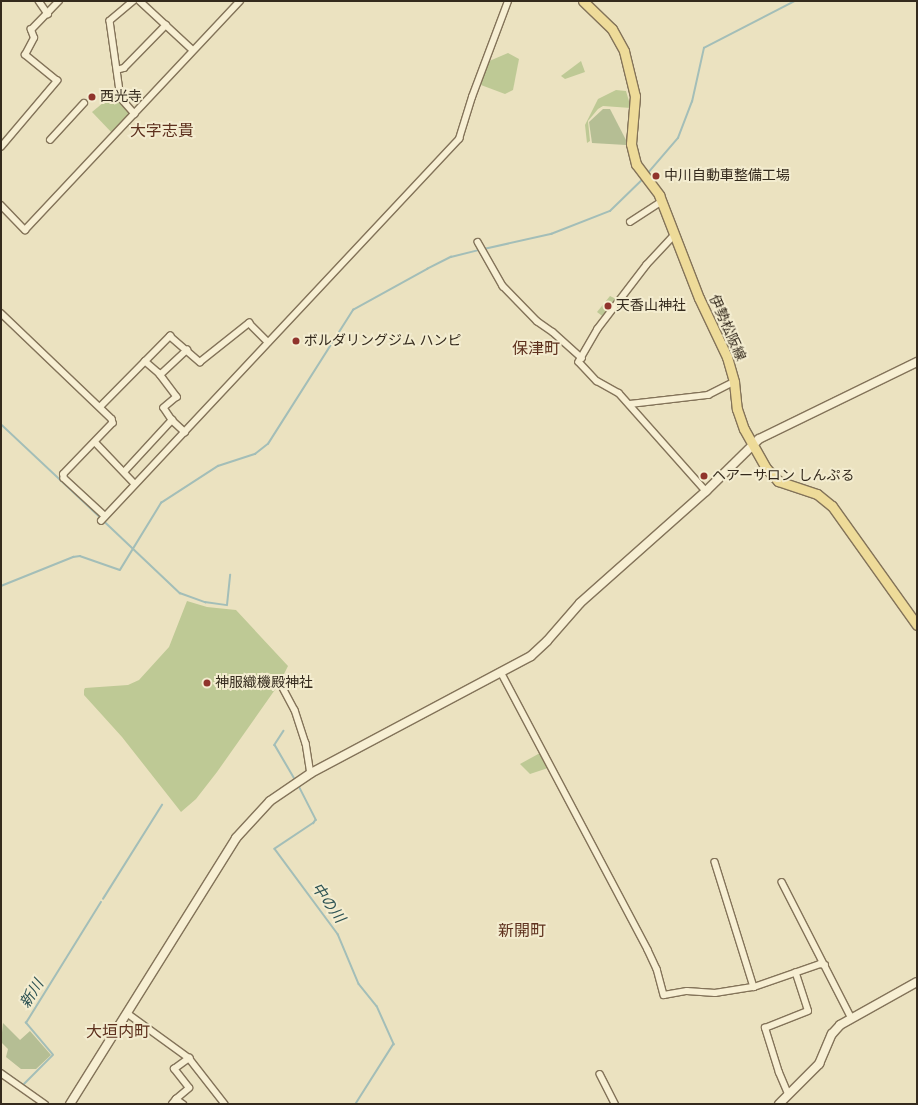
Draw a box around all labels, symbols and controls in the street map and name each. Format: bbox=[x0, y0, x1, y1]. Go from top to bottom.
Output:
place label: 西光寺 bbox=[100, 89, 142, 105]
marker: 西光寺 bbox=[87, 92, 97, 102]
district label: 大字志貴 bbox=[130, 121, 194, 141]
place label: 中川自動車整備工場 bbox=[664, 168, 790, 184]
marker: 中川自動車整備工場 bbox=[651, 171, 661, 181]
street label: 伊勢松阪線 bbox=[705, 293, 749, 363]
place label: 天香山神社 bbox=[616, 298, 686, 314]
marker: 天香山神社 bbox=[603, 301, 613, 311]
place label: ボルダリングジム ハンピ bbox=[304, 333, 461, 349]
marker: ボルダリングジム ハンピ bbox=[291, 336, 301, 346]
district label: 保津町 bbox=[512, 339, 560, 359]
place label: ヘアーサロン しんぷる bbox=[712, 468, 855, 484]
marker: ヘアーサロン しんぷる bbox=[699, 471, 709, 481]
place label: 神服織機殿神社 bbox=[215, 675, 313, 691]
marker: 神服織機殿神社 bbox=[202, 678, 212, 688]
water label: 中の川 bbox=[307, 880, 349, 926]
district label: 新開町 bbox=[498, 921, 546, 941]
water label: 新川 bbox=[16, 977, 48, 1011]
district label: 大垣内町 bbox=[86, 1022, 150, 1042]

